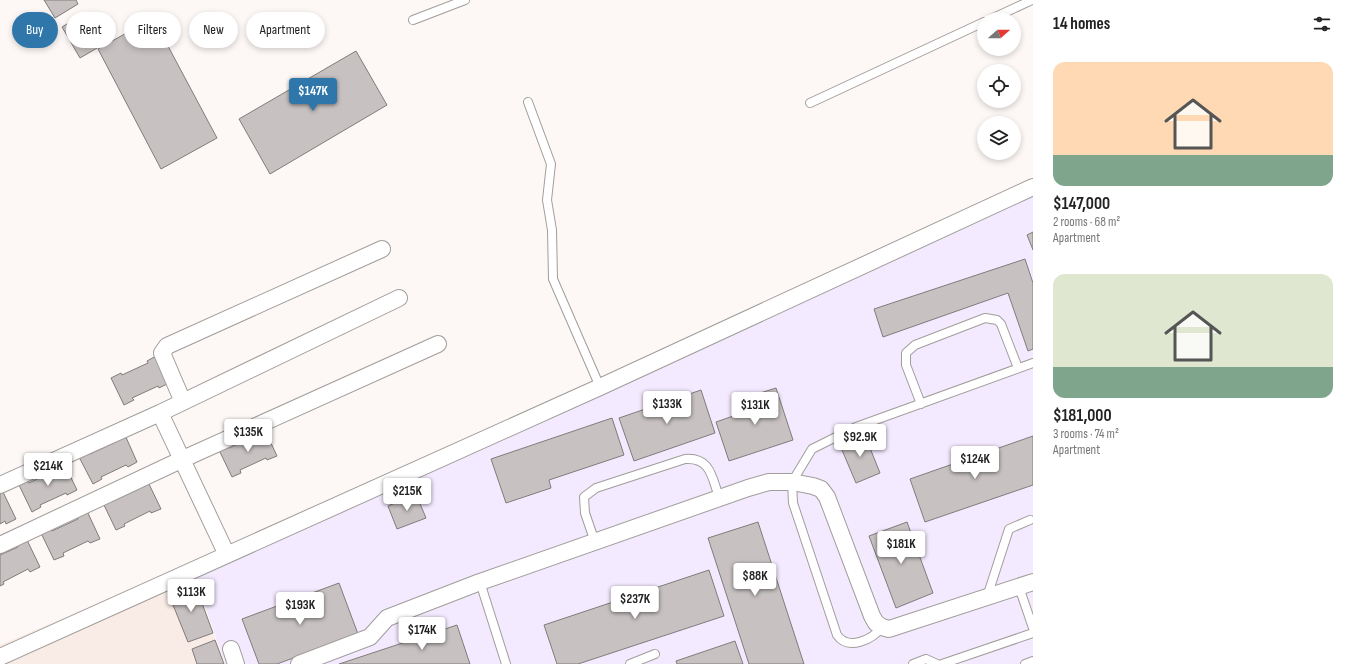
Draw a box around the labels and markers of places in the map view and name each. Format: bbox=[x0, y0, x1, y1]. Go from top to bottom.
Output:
pin: $147K bbox=[285, 78, 341, 112]
pin: $133K bbox=[639, 391, 695, 425]
pin: $131K bbox=[727, 392, 783, 426]
pin: $135K bbox=[220, 419, 276, 453]
pin: $92.9K bbox=[827, 424, 893, 458]
pin: $124K bbox=[947, 446, 1003, 480]
pin: $214K bbox=[20, 453, 76, 487]
pin: $215K bbox=[379, 478, 435, 512]
pin: $181K bbox=[873, 531, 929, 565]
pin: $88K bbox=[731, 563, 779, 597]
pin: $113K bbox=[163, 579, 219, 613]
pin: $237K bbox=[607, 586, 663, 620]
pin: $193K bbox=[272, 592, 328, 626]
pin: $174K bbox=[394, 617, 450, 651]

